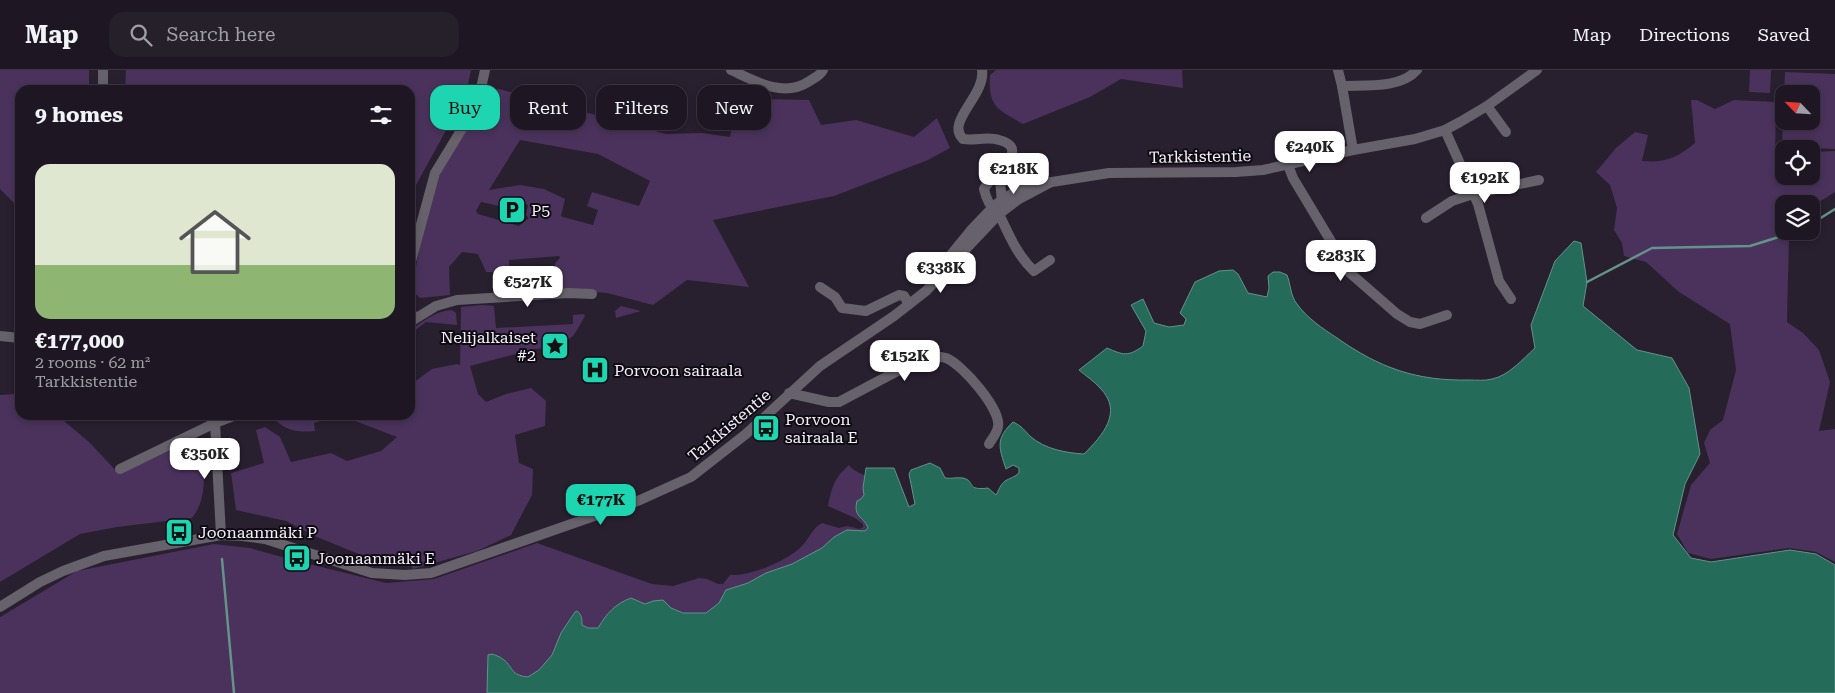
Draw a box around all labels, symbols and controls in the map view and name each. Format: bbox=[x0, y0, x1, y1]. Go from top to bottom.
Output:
search box bbox=[109, 12, 459, 57]
text: Map bbox=[25, 21, 79, 49]
icon: search bbox=[127, 21, 155, 49]
text: Search here bbox=[167, 23, 275, 46]
text: Map bbox=[1573, 24, 1611, 45]
text: Directions bbox=[1639, 24, 1730, 45]
text: Saved bbox=[1758, 24, 1810, 45]
chip: Buy bbox=[430, 85, 500, 130]
chip: Rent bbox=[510, 85, 586, 130]
chip: Filters bbox=[596, 85, 687, 130]
chip: New bbox=[697, 85, 771, 130]
north arrow bbox=[1775, 85, 1820, 130]
map controls bbox=[1775, 85, 1820, 240]
icon: filters bbox=[367, 101, 395, 129]
text: 9 homes bbox=[35, 103, 123, 127]
pin: €240K bbox=[1275, 131, 1345, 173]
text: €240K bbox=[1286, 137, 1334, 156]
button: locate bbox=[1775, 140, 1820, 185]
street label: Tarkkistentie bbox=[1149, 146, 1252, 167]
pin: €218K bbox=[979, 152, 1049, 195]
text: €218K bbox=[990, 159, 1038, 178]
pin: €192K bbox=[1450, 162, 1520, 204]
text: €192K bbox=[1461, 168, 1509, 187]
parking icon: P5 bbox=[497, 195, 527, 225]
button: layers bbox=[1775, 195, 1820, 240]
icon: home bbox=[170, 197, 260, 287]
place label: P5 bbox=[531, 201, 550, 220]
pin: €283K bbox=[1306, 240, 1376, 282]
text: €283K bbox=[1317, 246, 1365, 265]
pin: €338K bbox=[906, 252, 976, 294]
text: €338K bbox=[917, 258, 965, 277]
pin: €527K bbox=[493, 266, 563, 308]
text: €527K bbox=[504, 272, 552, 291]
place label: Nelijalkaiset #2 bbox=[441, 328, 536, 365]
text: €177,000 bbox=[35, 329, 124, 353]
place icon: Nelijalkaiset #2 bbox=[540, 331, 570, 361]
pin: €152K bbox=[870, 340, 940, 382]
text: €152K bbox=[881, 346, 929, 365]
text: 2 rooms · 62 m² bbox=[35, 353, 150, 372]
hospital icon: Porvoon sairaala bbox=[580, 355, 610, 385]
place label: Porvoon sairaala bbox=[614, 361, 742, 380]
text: Tarkkistentie bbox=[35, 372, 137, 391]
street label: Tarkkistentie bbox=[684, 385, 775, 466]
place label: Porvoon sairaala E bbox=[785, 410, 858, 447]
bus stop icon: Porvoon sairaala E bbox=[751, 413, 781, 443]
pin: €350K bbox=[170, 438, 240, 480]
text: €350K bbox=[181, 444, 229, 463]
pin: €177K bbox=[566, 484, 636, 526]
text: €177K bbox=[577, 490, 625, 509]
bus stop icon: Joonaanmäki P bbox=[164, 517, 194, 547]
place label: Joonaanmäki P bbox=[198, 523, 317, 542]
bus stop icon: Joonaanmäki E bbox=[282, 543, 312, 573]
place label: Joonaanmäki E bbox=[316, 549, 435, 568]

